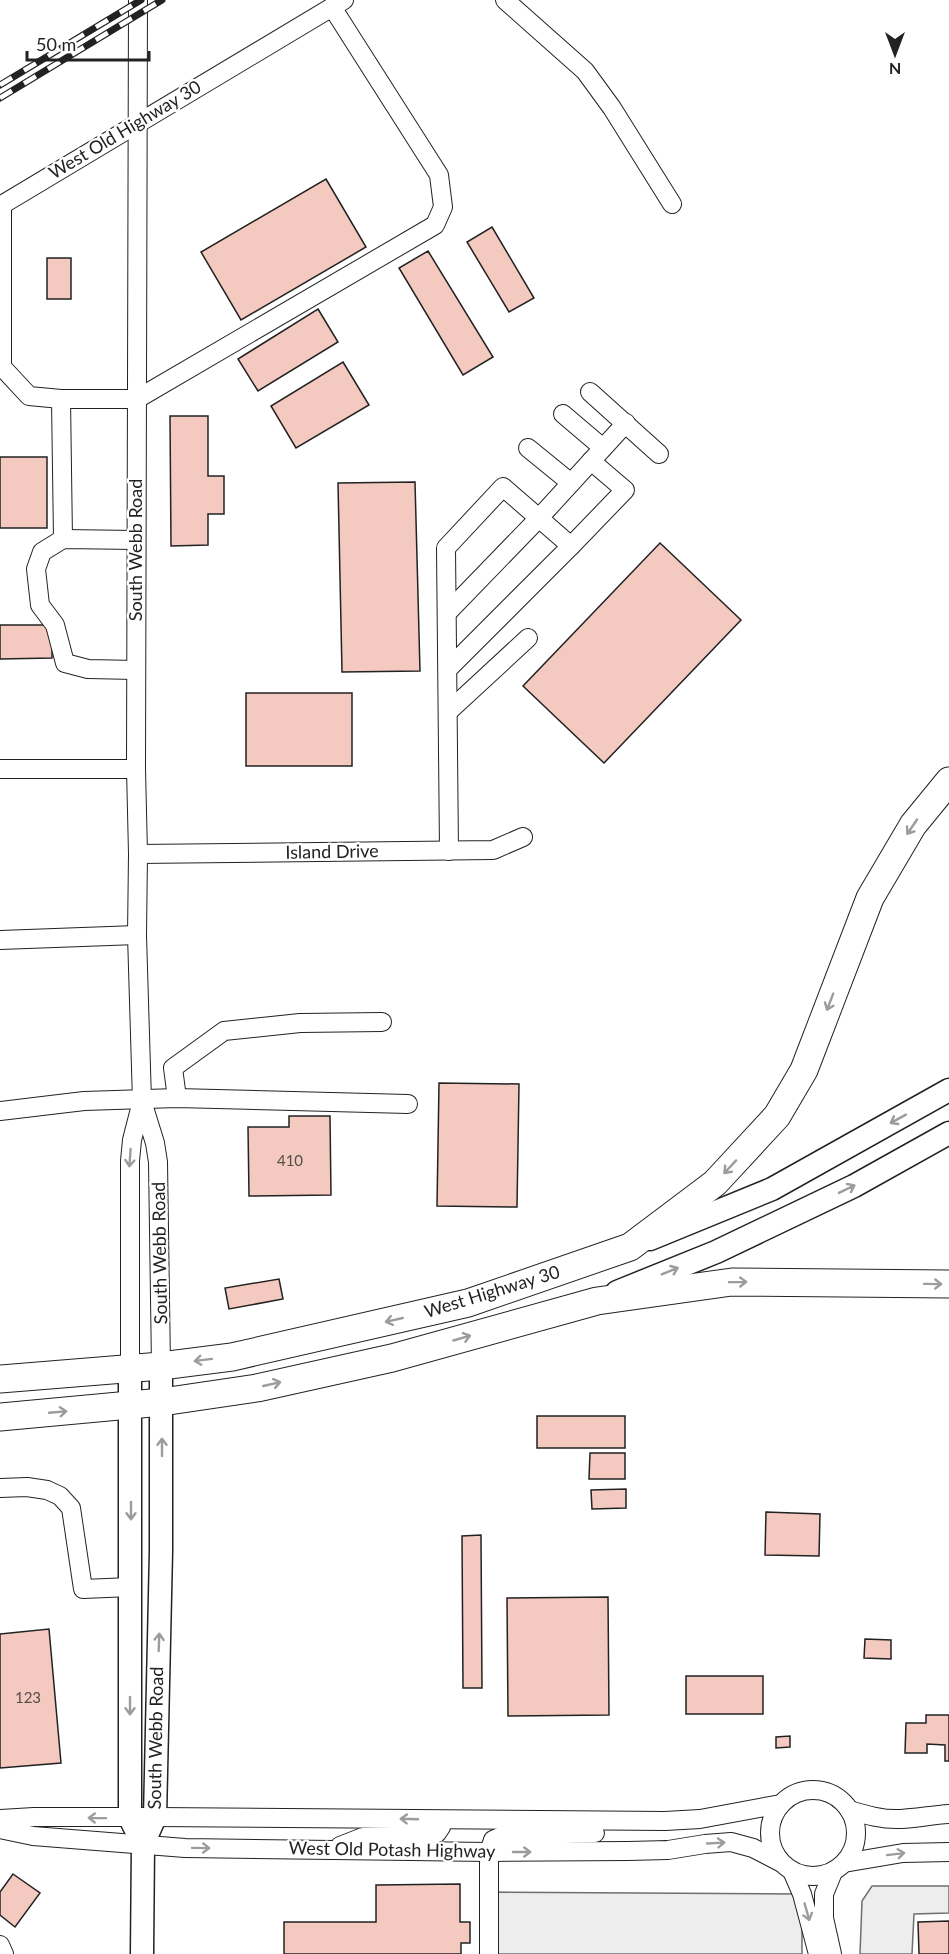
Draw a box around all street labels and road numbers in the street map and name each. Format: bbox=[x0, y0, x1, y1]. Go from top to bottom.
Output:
street label: West Old Highway 30 bbox=[44, 75, 205, 183]
street label: South Webb Road bbox=[124, 479, 146, 621]
street label: Island Drive bbox=[285, 839, 379, 863]
street label: South Webb Road bbox=[147, 1182, 171, 1325]
street label: West Highway 30 bbox=[421, 1260, 562, 1322]
street label: South Webb Road bbox=[143, 1666, 167, 1809]
street label: West Old Potash Highway bbox=[288, 1836, 496, 1862]

